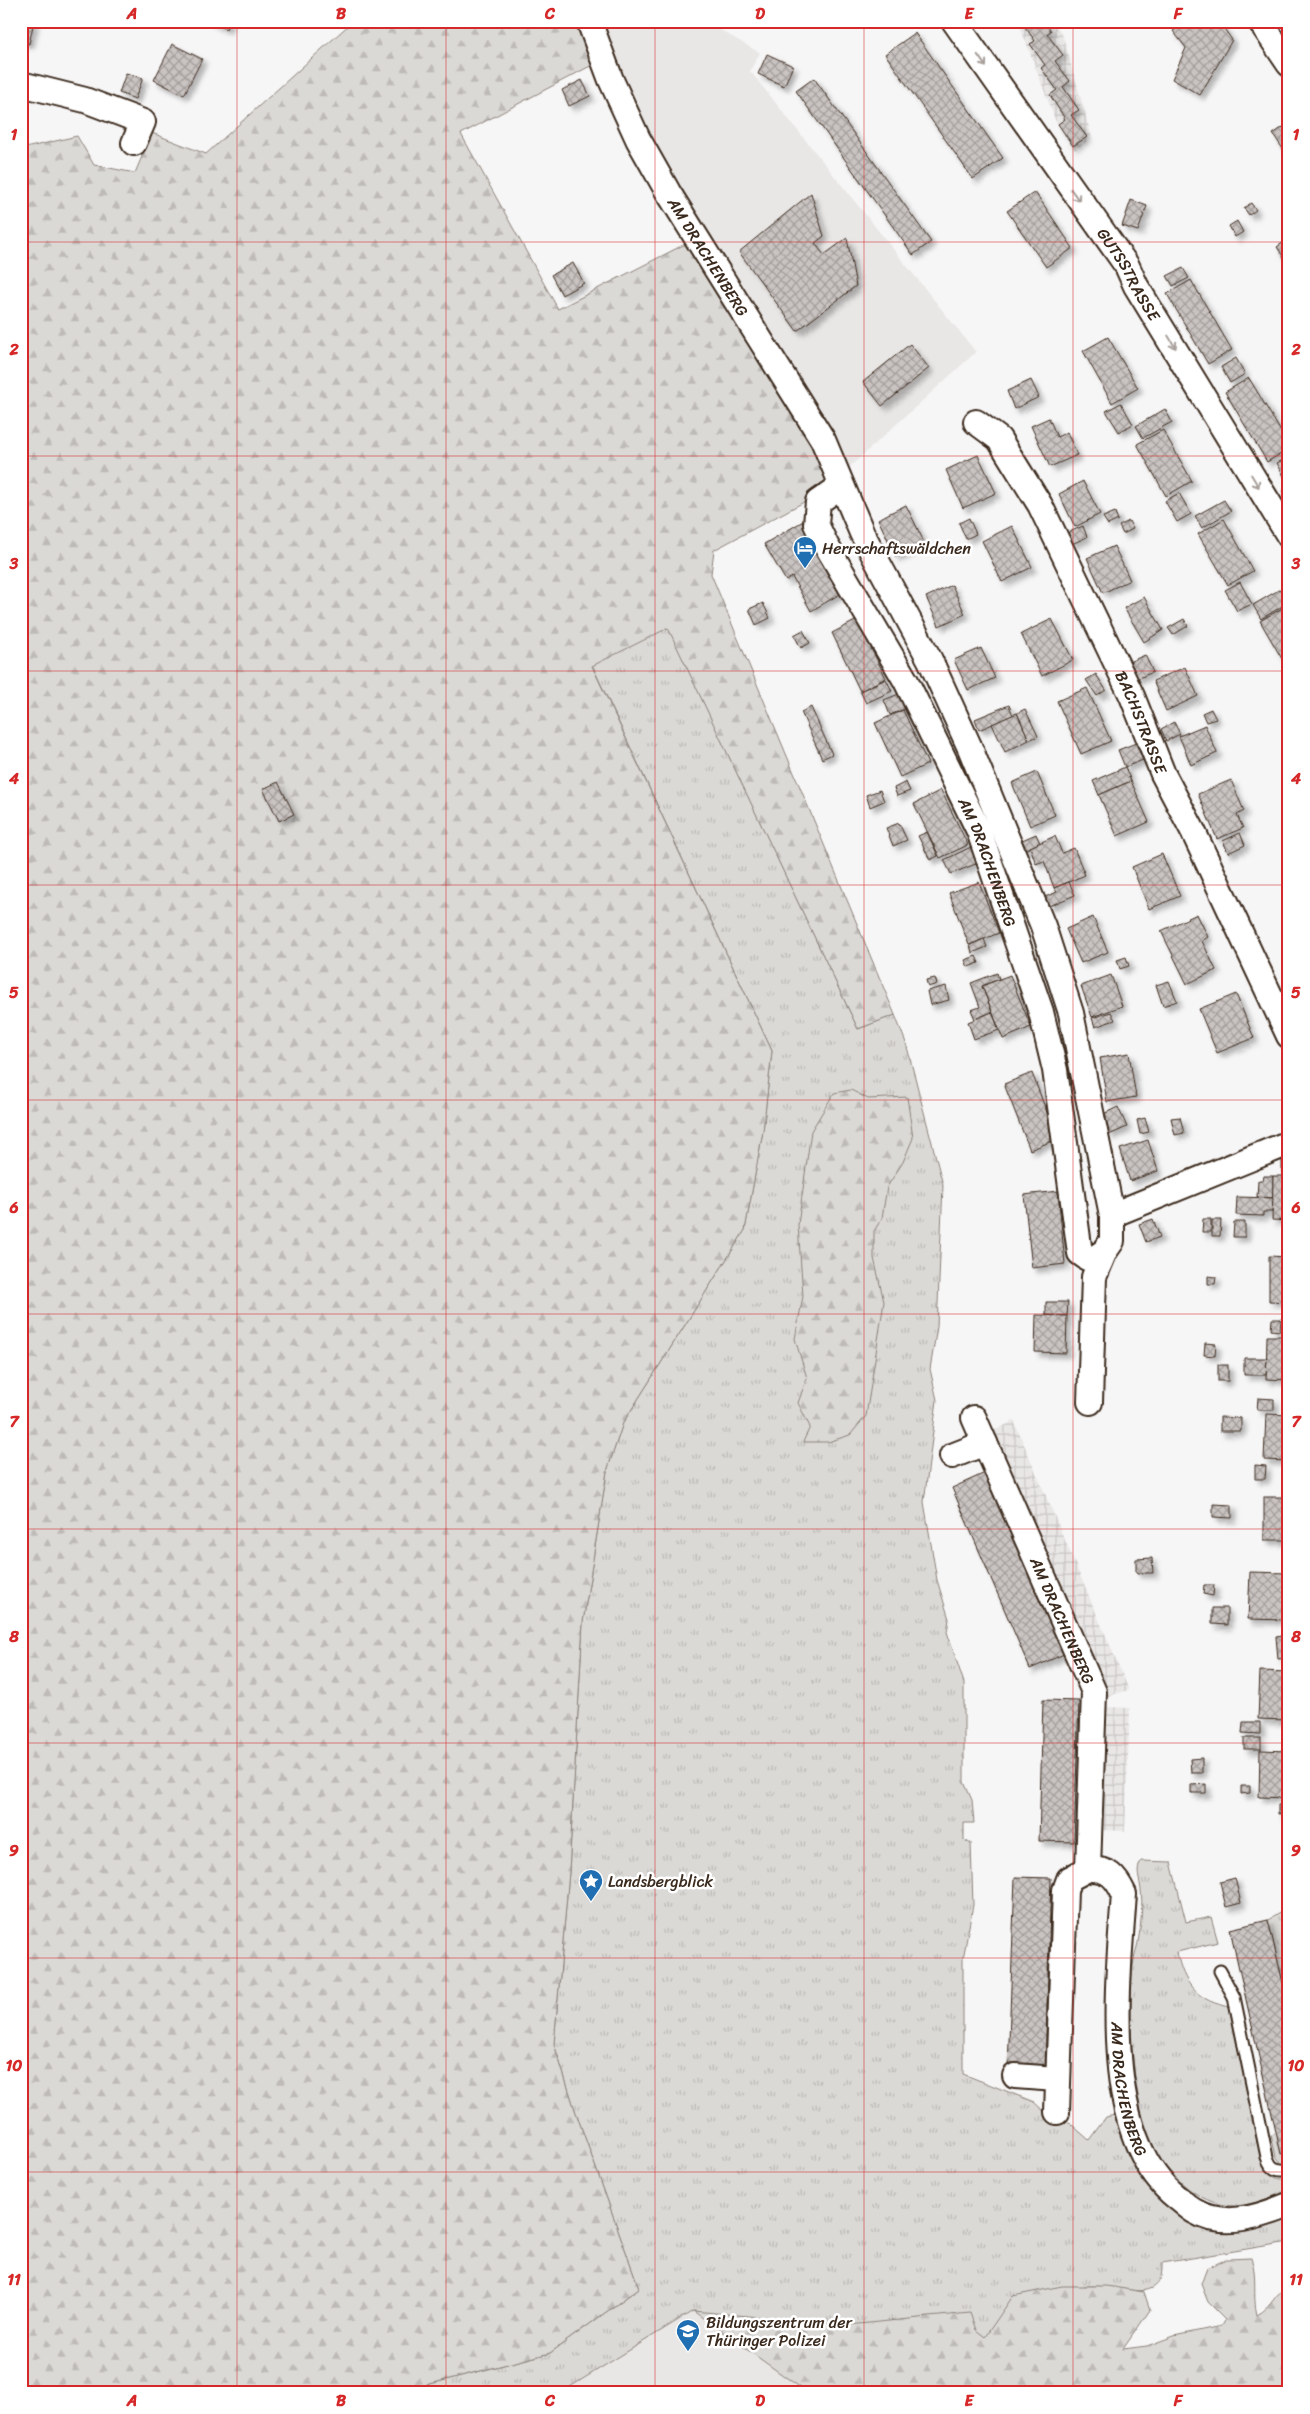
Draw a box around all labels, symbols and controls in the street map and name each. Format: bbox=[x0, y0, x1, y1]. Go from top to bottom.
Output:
text: A bbox=[126, 0, 137, 28]
text: B bbox=[336, 0, 347, 28]
text: C bbox=[544, 0, 556, 28]
text: D bbox=[755, 0, 765, 28]
text: E bbox=[965, 0, 975, 28]
text: F bbox=[1173, 0, 1184, 28]
one-way arrow bbox=[977, 54, 987, 68]
text: 1 bbox=[11, 120, 18, 149]
text: 1 bbox=[1293, 120, 1300, 149]
one-way arrow bbox=[1070, 187, 1080, 201]
street label: AM DRACHENBERG bbox=[659, 190, 757, 322]
street label: GUTSSTRASSE bbox=[1089, 221, 1169, 328]
one-way arrow bbox=[1167, 334, 1177, 348]
text: 2 bbox=[8, 335, 19, 364]
text: 2 bbox=[1290, 335, 1301, 364]
one-way arrow bbox=[1251, 473, 1261, 487]
place label: Herrschaftswäldchen bbox=[822, 534, 971, 563]
hotel icon: Herrschaftswäldchen bbox=[792, 535, 818, 569]
text: 3 bbox=[9, 549, 19, 578]
text: 3 bbox=[1291, 549, 1301, 578]
street label: BACHSTRASSE bbox=[1107, 665, 1176, 779]
text: 4 bbox=[8, 764, 19, 793]
text: 4 bbox=[1290, 764, 1301, 793]
street label: AM DRACHENBERG bbox=[950, 791, 1025, 931]
text: 5 bbox=[9, 978, 19, 1007]
text: 5 bbox=[1291, 978, 1301, 1007]
text: 6 bbox=[8, 1193, 19, 1222]
text: 6 bbox=[1290, 1193, 1301, 1222]
text: 7 bbox=[9, 1407, 20, 1436]
text: 7 bbox=[1291, 1407, 1302, 1436]
street label: AM DRACHENBERG bbox=[1022, 1551, 1103, 1689]
text: 8 bbox=[8, 1622, 19, 1651]
text: 8 bbox=[1290, 1622, 1301, 1651]
text: 9 bbox=[9, 1836, 19, 1865]
text: 9 bbox=[1291, 1836, 1301, 1865]
place label: Landsbergblick bbox=[608, 1867, 713, 1896]
place icon: Landsbergblick bbox=[578, 1868, 604, 1902]
street label: AM DRACHENBERG bbox=[1103, 2021, 1156, 2161]
text: 10 bbox=[6, 2051, 22, 2080]
text: 10 bbox=[1288, 2051, 1304, 2080]
text: 11 bbox=[7, 2265, 21, 2294]
text: 11 bbox=[1289, 2265, 1303, 2294]
place label: Bildungszentrum der Thüringer Polizei bbox=[706, 2308, 853, 2355]
school or university icon: Bildungszentrum der Thüringer Polizei bbox=[675, 2318, 701, 2352]
text: A bbox=[126, 2386, 137, 2414]
text: B bbox=[336, 2386, 347, 2414]
text: C bbox=[544, 2386, 556, 2414]
text: D bbox=[755, 2386, 765, 2414]
text: E bbox=[965, 2386, 975, 2414]
text: F bbox=[1173, 2386, 1184, 2414]

